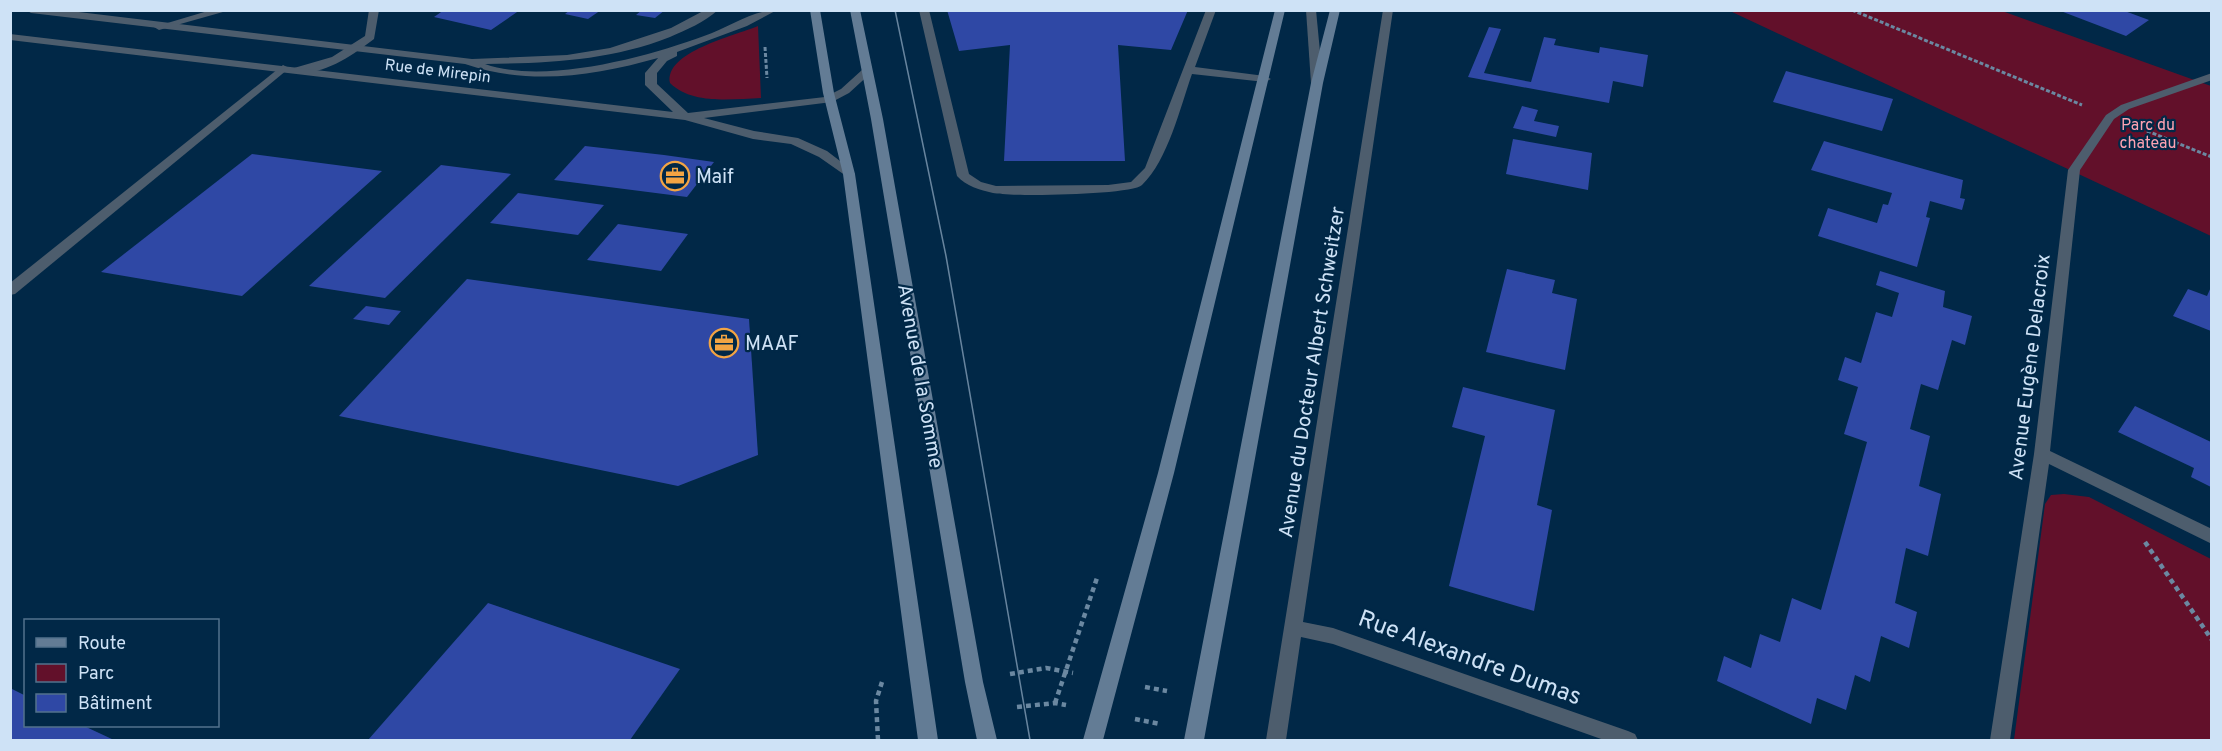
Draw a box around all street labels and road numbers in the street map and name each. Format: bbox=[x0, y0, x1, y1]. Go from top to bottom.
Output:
street label: Rue de Mirepin bbox=[384, 56, 492, 88]
street label: Avenue du Docteur Albert Schweitzer bbox=[1274, 205, 1352, 540]
street label: Avenue Eugène Delacroix bbox=[2004, 252, 2058, 482]
street label: Avenue de la Somme bbox=[890, 282, 948, 470]
street label: Rue Alexandre Dumas bbox=[1354, 605, 1585, 713]

